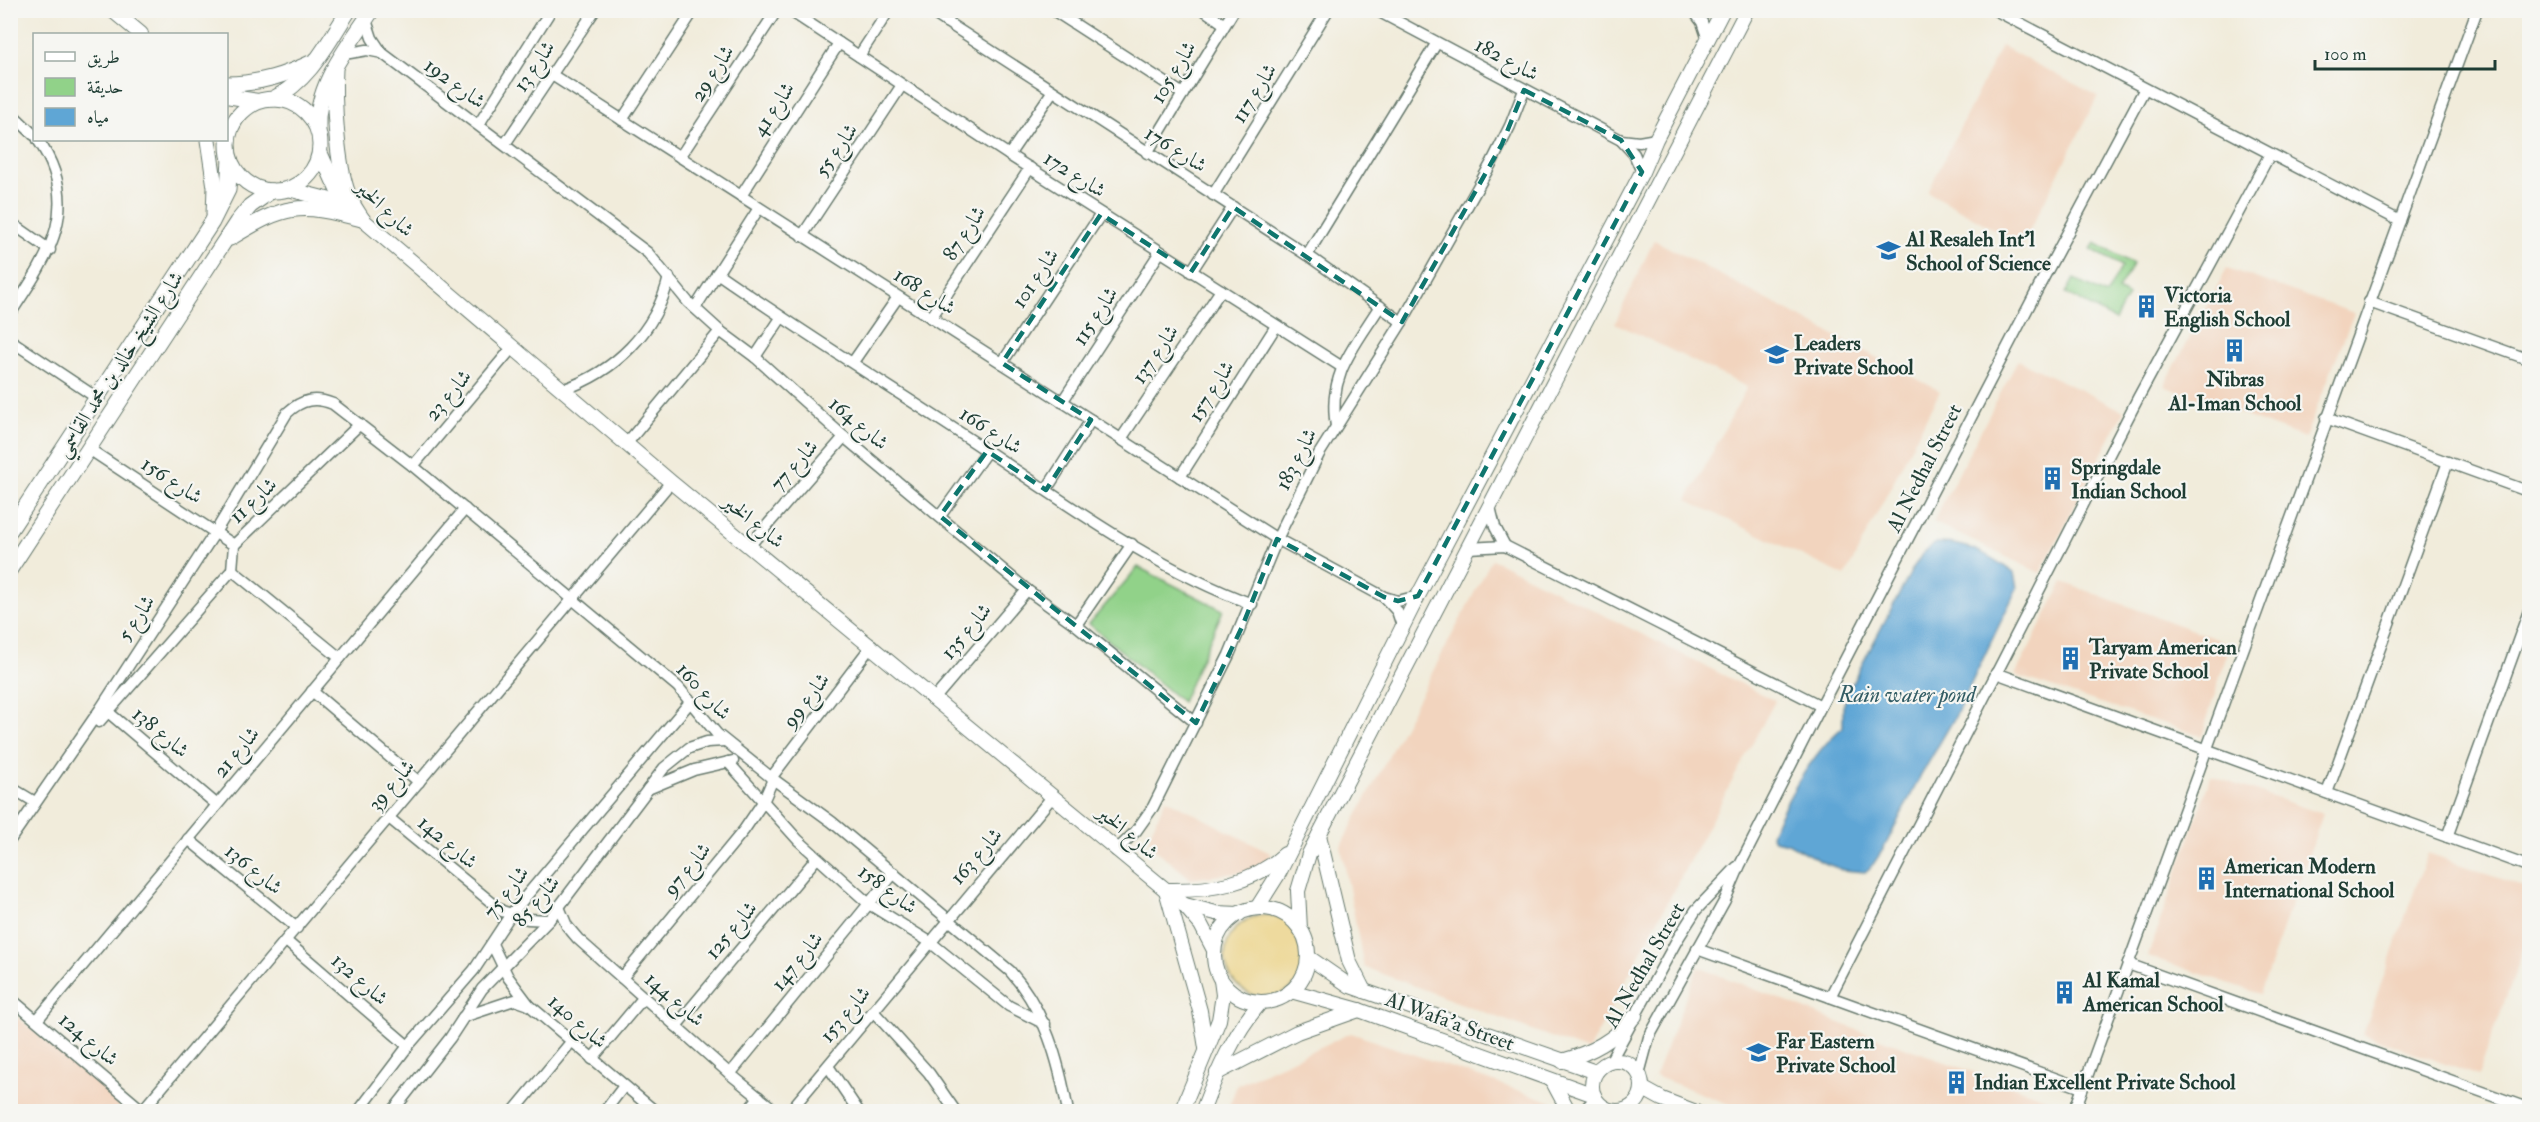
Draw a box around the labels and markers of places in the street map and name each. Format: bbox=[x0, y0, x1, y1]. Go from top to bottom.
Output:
place label: Al Resaleh Int'l School of Science bbox=[1905, 226, 2051, 277]
school or university icon: Al Resaleh Int'l School of Science bbox=[1875, 238, 1901, 264]
place label: Victoria English School bbox=[2163, 282, 2291, 333]
building icon: Victoria English School bbox=[2133, 294, 2159, 320]
place label: Leaders Private School bbox=[1794, 330, 1914, 381]
building icon: Nibras Al-Iman School bbox=[2222, 338, 2248, 364]
school or university icon: Leaders Private School bbox=[1763, 342, 1789, 368]
place label: Nibras Al-Iman School bbox=[2168, 366, 2302, 417]
place label: Springdale Indian School bbox=[2071, 454, 2187, 505]
building icon: Springdale Indian School bbox=[2040, 466, 2066, 492]
place label: Taryam American Private School bbox=[2088, 634, 2237, 685]
building icon: Taryam American Private School bbox=[2058, 646, 2084, 672]
place label: American Modern International School bbox=[2223, 853, 2395, 904]
building icon: American Modern International School bbox=[2193, 865, 2219, 891]
place label: Al Kamal American School bbox=[2082, 967, 2224, 1018]
building icon: Al Kamal American School bbox=[2052, 979, 2078, 1005]
place label: Far Eastern Private School bbox=[1776, 1028, 1896, 1079]
school or university icon: Far Eastern Private School bbox=[1745, 1040, 1771, 1066]
building icon: Indian Excellent Private School bbox=[1943, 1069, 1969, 1095]
place label: Indian Excellent Private School bbox=[1974, 1069, 2236, 1096]

